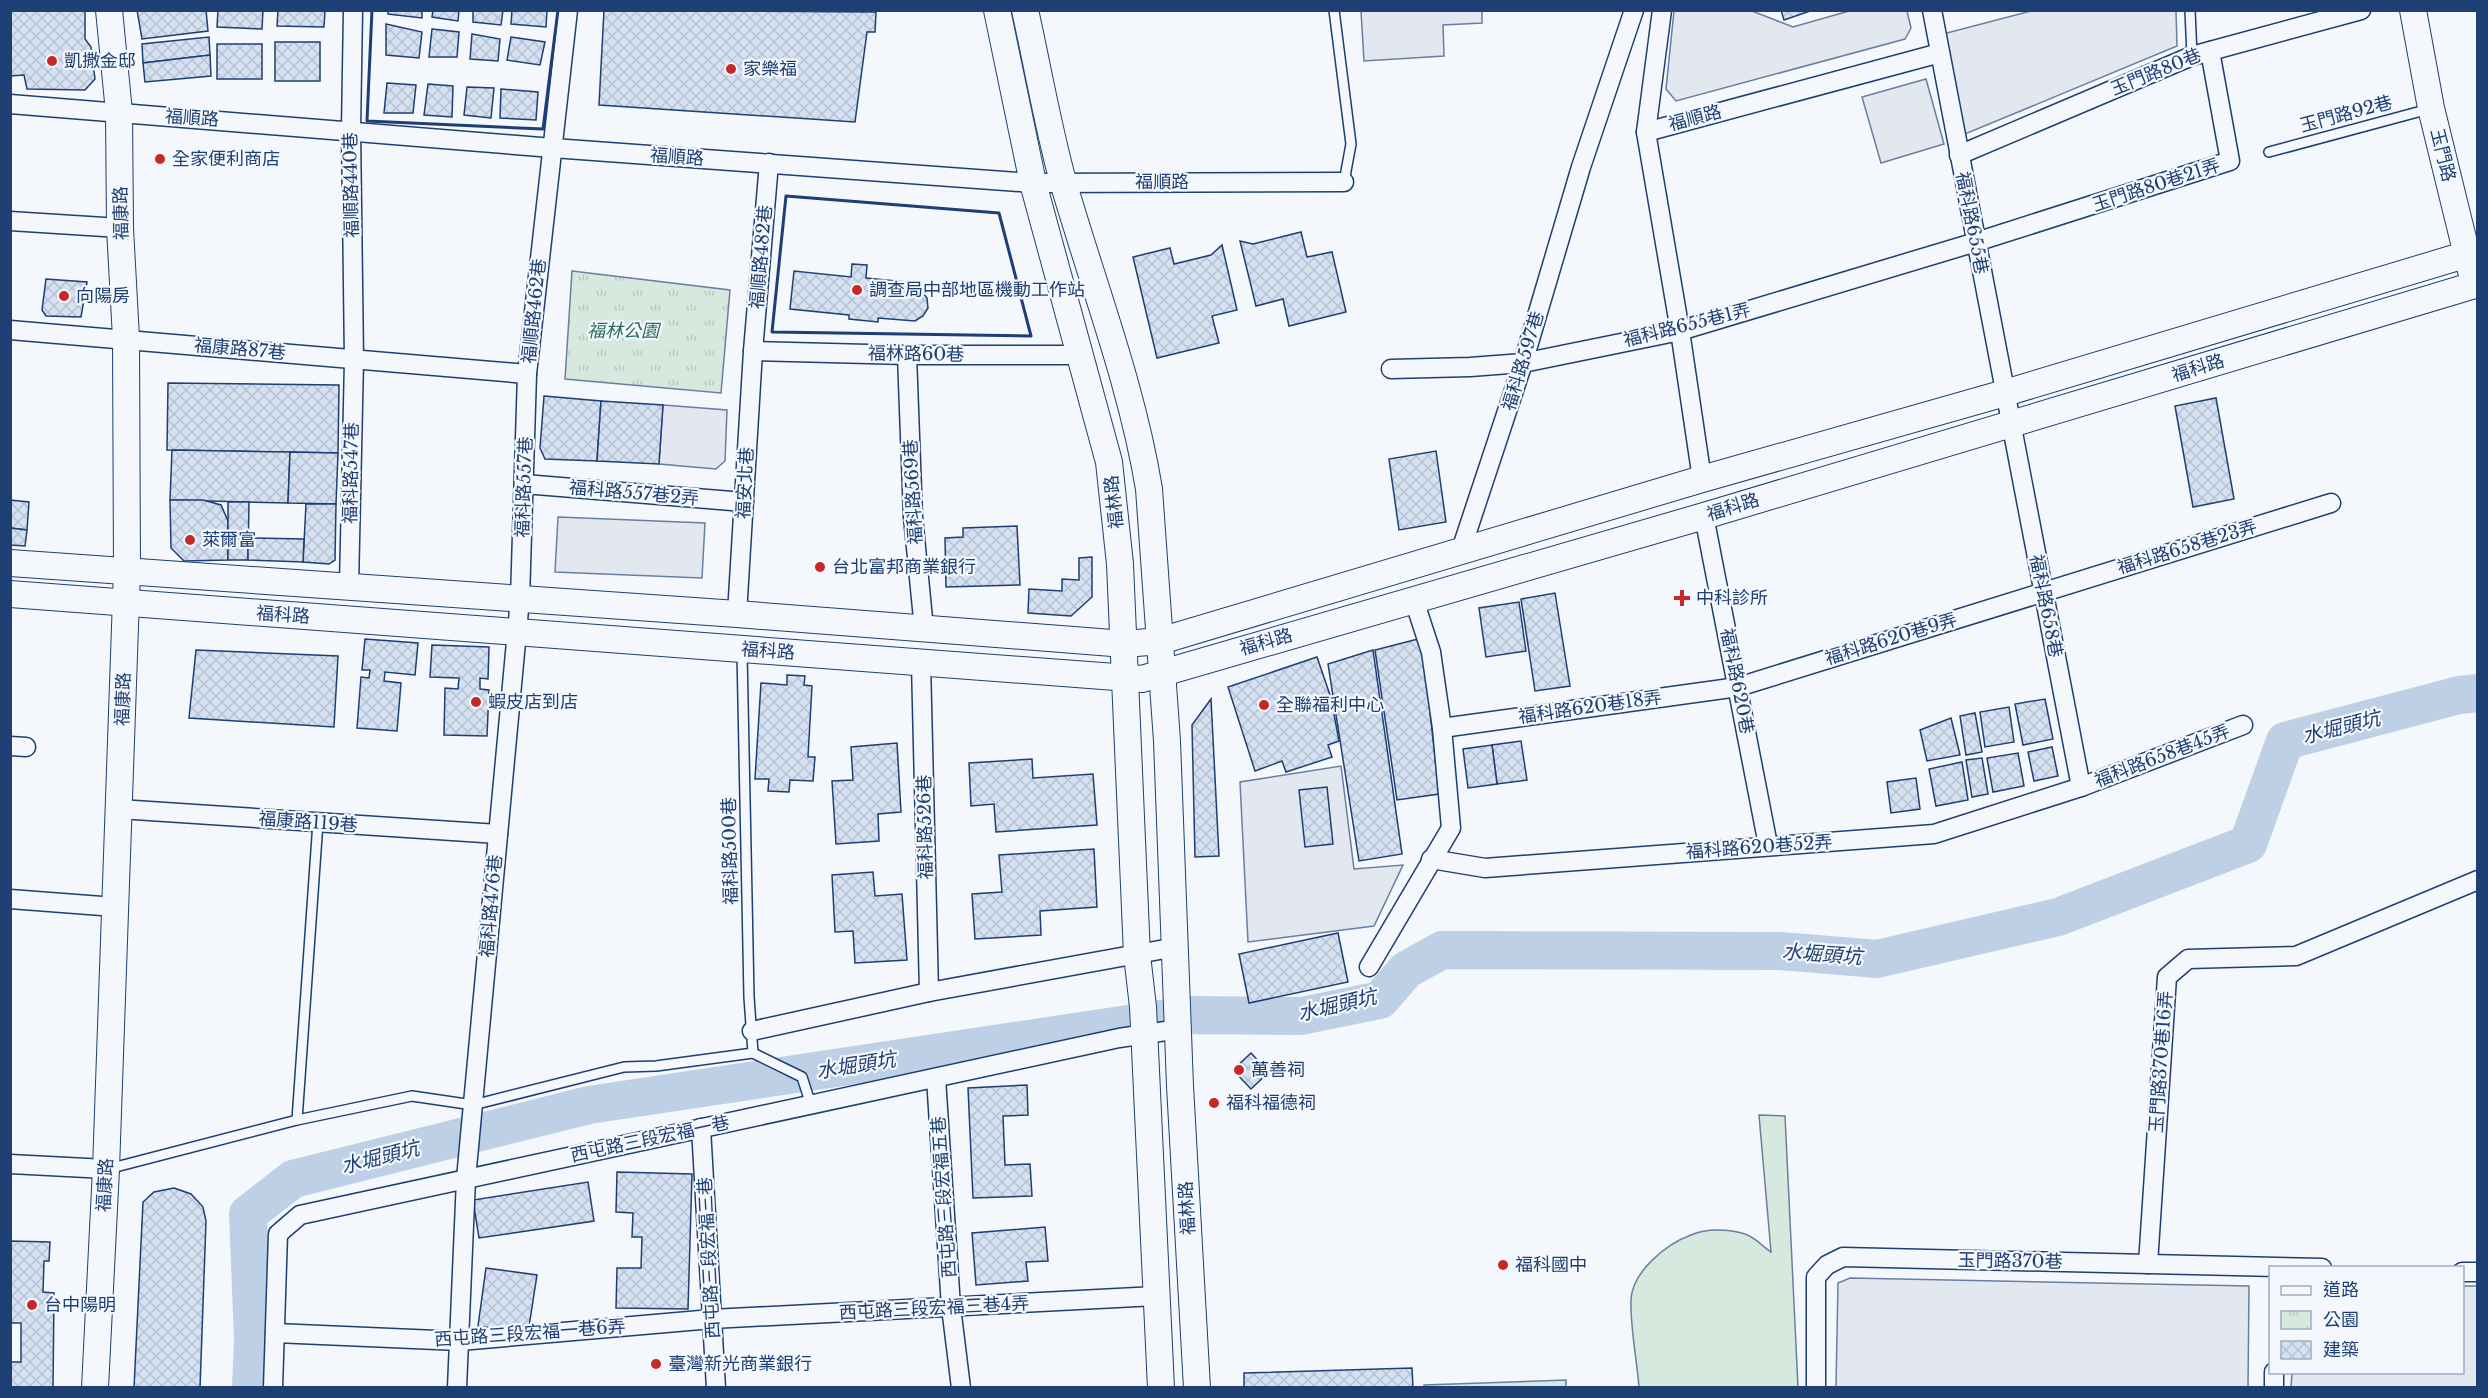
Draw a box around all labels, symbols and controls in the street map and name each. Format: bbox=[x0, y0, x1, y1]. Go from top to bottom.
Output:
street label: 玉門路80巷 bbox=[2107, 44, 2205, 100]
place label: 凱撒金邸 bbox=[64, 50, 136, 72]
marker: 凱撒金邸 bbox=[45, 54, 59, 68]
place label: 家樂福 bbox=[743, 58, 797, 80]
marker: 家樂福 bbox=[724, 62, 738, 76]
street label: 玉門路92巷 bbox=[2297, 91, 2395, 137]
street label: 福順路 bbox=[1666, 100, 1724, 136]
street label: 福順路 bbox=[164, 105, 220, 131]
street label: 玉門路 bbox=[2426, 126, 2460, 184]
street label: 福順路440巷 bbox=[339, 132, 363, 238]
street label: 福順路 bbox=[649, 144, 705, 170]
place label: 全家便利商店 bbox=[172, 148, 280, 170]
marker: 全家便利商店 bbox=[153, 152, 167, 166]
street label: 玉門路80巷21弄 bbox=[2089, 154, 2223, 216]
street label: 福科路655巷 bbox=[1951, 170, 1993, 276]
street label: 福順路 bbox=[1135, 171, 1189, 193]
street label: 福康路 bbox=[110, 186, 132, 240]
street label: 福順路482巷 bbox=[745, 204, 777, 310]
street label: 福順路462巷 bbox=[518, 258, 550, 364]
place label: 調查局中部地區機動工作站 bbox=[869, 279, 1085, 301]
marker: 調查局中部地區機動工作站 bbox=[850, 283, 864, 297]
place label: 向陽房 bbox=[76, 285, 130, 307]
marker: 向陽房 bbox=[57, 289, 71, 303]
street label: 福科路655巷1弄 bbox=[1621, 299, 1753, 351]
street label: 福科路597巷 bbox=[1497, 309, 1549, 413]
park label: 福林公園 bbox=[587, 320, 662, 342]
street label: 福康路87巷 bbox=[193, 334, 287, 364]
street label: 福林路60巷 bbox=[868, 342, 964, 366]
street label: 福科路 bbox=[2169, 350, 2227, 386]
street label: 福科路547巷 bbox=[339, 422, 363, 524]
street label: 福科路557巷 bbox=[511, 436, 537, 538]
street label: 福科路569巷 bbox=[899, 439, 927, 545]
street label: 福安北巷 bbox=[732, 446, 758, 520]
street label: 福林路 bbox=[1100, 474, 1128, 530]
street label: 福科路557巷2弄 bbox=[568, 476, 700, 510]
street label: 福科路 bbox=[1704, 489, 1762, 525]
street label: 福科路658巷23弄 bbox=[2115, 515, 2259, 579]
place label: 萊爾富 bbox=[202, 529, 256, 551]
marker: 萊爾富 bbox=[183, 533, 197, 547]
street label: 福科路658巷 bbox=[2025, 553, 2067, 659]
place label: 台北富邦商業銀行 bbox=[832, 556, 976, 578]
marker: 台北富邦商業銀行 bbox=[813, 560, 827, 574]
place label: 中科診所 bbox=[1696, 587, 1768, 609]
marker: 中科診所 bbox=[1673, 589, 1691, 607]
street label: 福科路 bbox=[255, 602, 311, 628]
street label: 福科路620巷9弄 bbox=[1822, 608, 1960, 670]
street label: 福科路 bbox=[1237, 624, 1295, 660]
street label: 福科路620巷 bbox=[1716, 626, 1758, 736]
street label: 福科路 bbox=[740, 638, 796, 664]
street label: 福康路 bbox=[111, 672, 135, 726]
street label: 福科路620巷18弄 bbox=[1517, 686, 1663, 728]
place label: 蝦皮店到店 bbox=[488, 691, 578, 713]
place label: 全聯福利中心 bbox=[1276, 694, 1384, 716]
marker: 蝦皮店到店 bbox=[469, 695, 483, 709]
marker: 全聯福利中心 bbox=[1257, 698, 1271, 712]
water label: 水堀頭坑 bbox=[2299, 705, 2386, 748]
street label: 福科路658巷45弄 bbox=[2091, 720, 2233, 792]
street label: 福科路526巷 bbox=[913, 774, 937, 880]
street label: 福科路500巷 bbox=[718, 797, 742, 905]
street label: 福康路119巷 bbox=[258, 808, 358, 836]
street label: 福科路620巷52弄 bbox=[1685, 831, 1833, 863]
street label: 福科路476巷 bbox=[476, 854, 506, 958]
water label: 水堀頭坑 bbox=[1781, 939, 1866, 969]
water label: 水堀頭坑 bbox=[1295, 984, 1382, 1026]
street label: 玉門路370巷16弄 bbox=[2145, 990, 2177, 1134]
water label: 水堀頭坑 bbox=[815, 1046, 900, 1083]
place label: 萬善祠 bbox=[1251, 1059, 1305, 1081]
marker: 萬善祠 bbox=[1232, 1063, 1246, 1077]
place label: 福科福德祠 bbox=[1226, 1092, 1316, 1114]
marker: 福科福德祠 bbox=[1207, 1096, 1221, 1110]
street label: 西屯路三段宏福一巷 bbox=[568, 1111, 732, 1167]
street label: 西屯路三段宏福五巷 bbox=[927, 1115, 961, 1279]
water label: 水堀頭坑 bbox=[338, 1135, 425, 1178]
street label: 福康路 bbox=[93, 1157, 117, 1213]
street label: 西屯路三段宏福三巷 bbox=[694, 1177, 724, 1339]
street label: 福林路 bbox=[1175, 1180, 1199, 1236]
street label: 玉門路370巷 bbox=[1957, 1249, 2063, 1273]
place label: 福科國中 bbox=[1515, 1254, 1587, 1276]
marker: 福科國中 bbox=[1496, 1258, 1510, 1272]
legend bbox=[2269, 1266, 2464, 1374]
text: 道路 bbox=[2323, 1279, 2359, 1301]
street label: 西屯路三段宏福三巷4弄 bbox=[838, 1292, 1030, 1324]
place label: 台中陽明 bbox=[44, 1294, 116, 1316]
marker: 台中陽明 bbox=[25, 1298, 39, 1312]
text: 公園 bbox=[2323, 1309, 2359, 1331]
street label: 西屯路三段宏福一巷6弄 bbox=[434, 1315, 626, 1351]
text: 建築 bbox=[2323, 1339, 2359, 1361]
place label: 臺灣新光商業銀行 bbox=[668, 1353, 812, 1375]
marker: 臺灣新光商業銀行 bbox=[649, 1357, 663, 1371]

